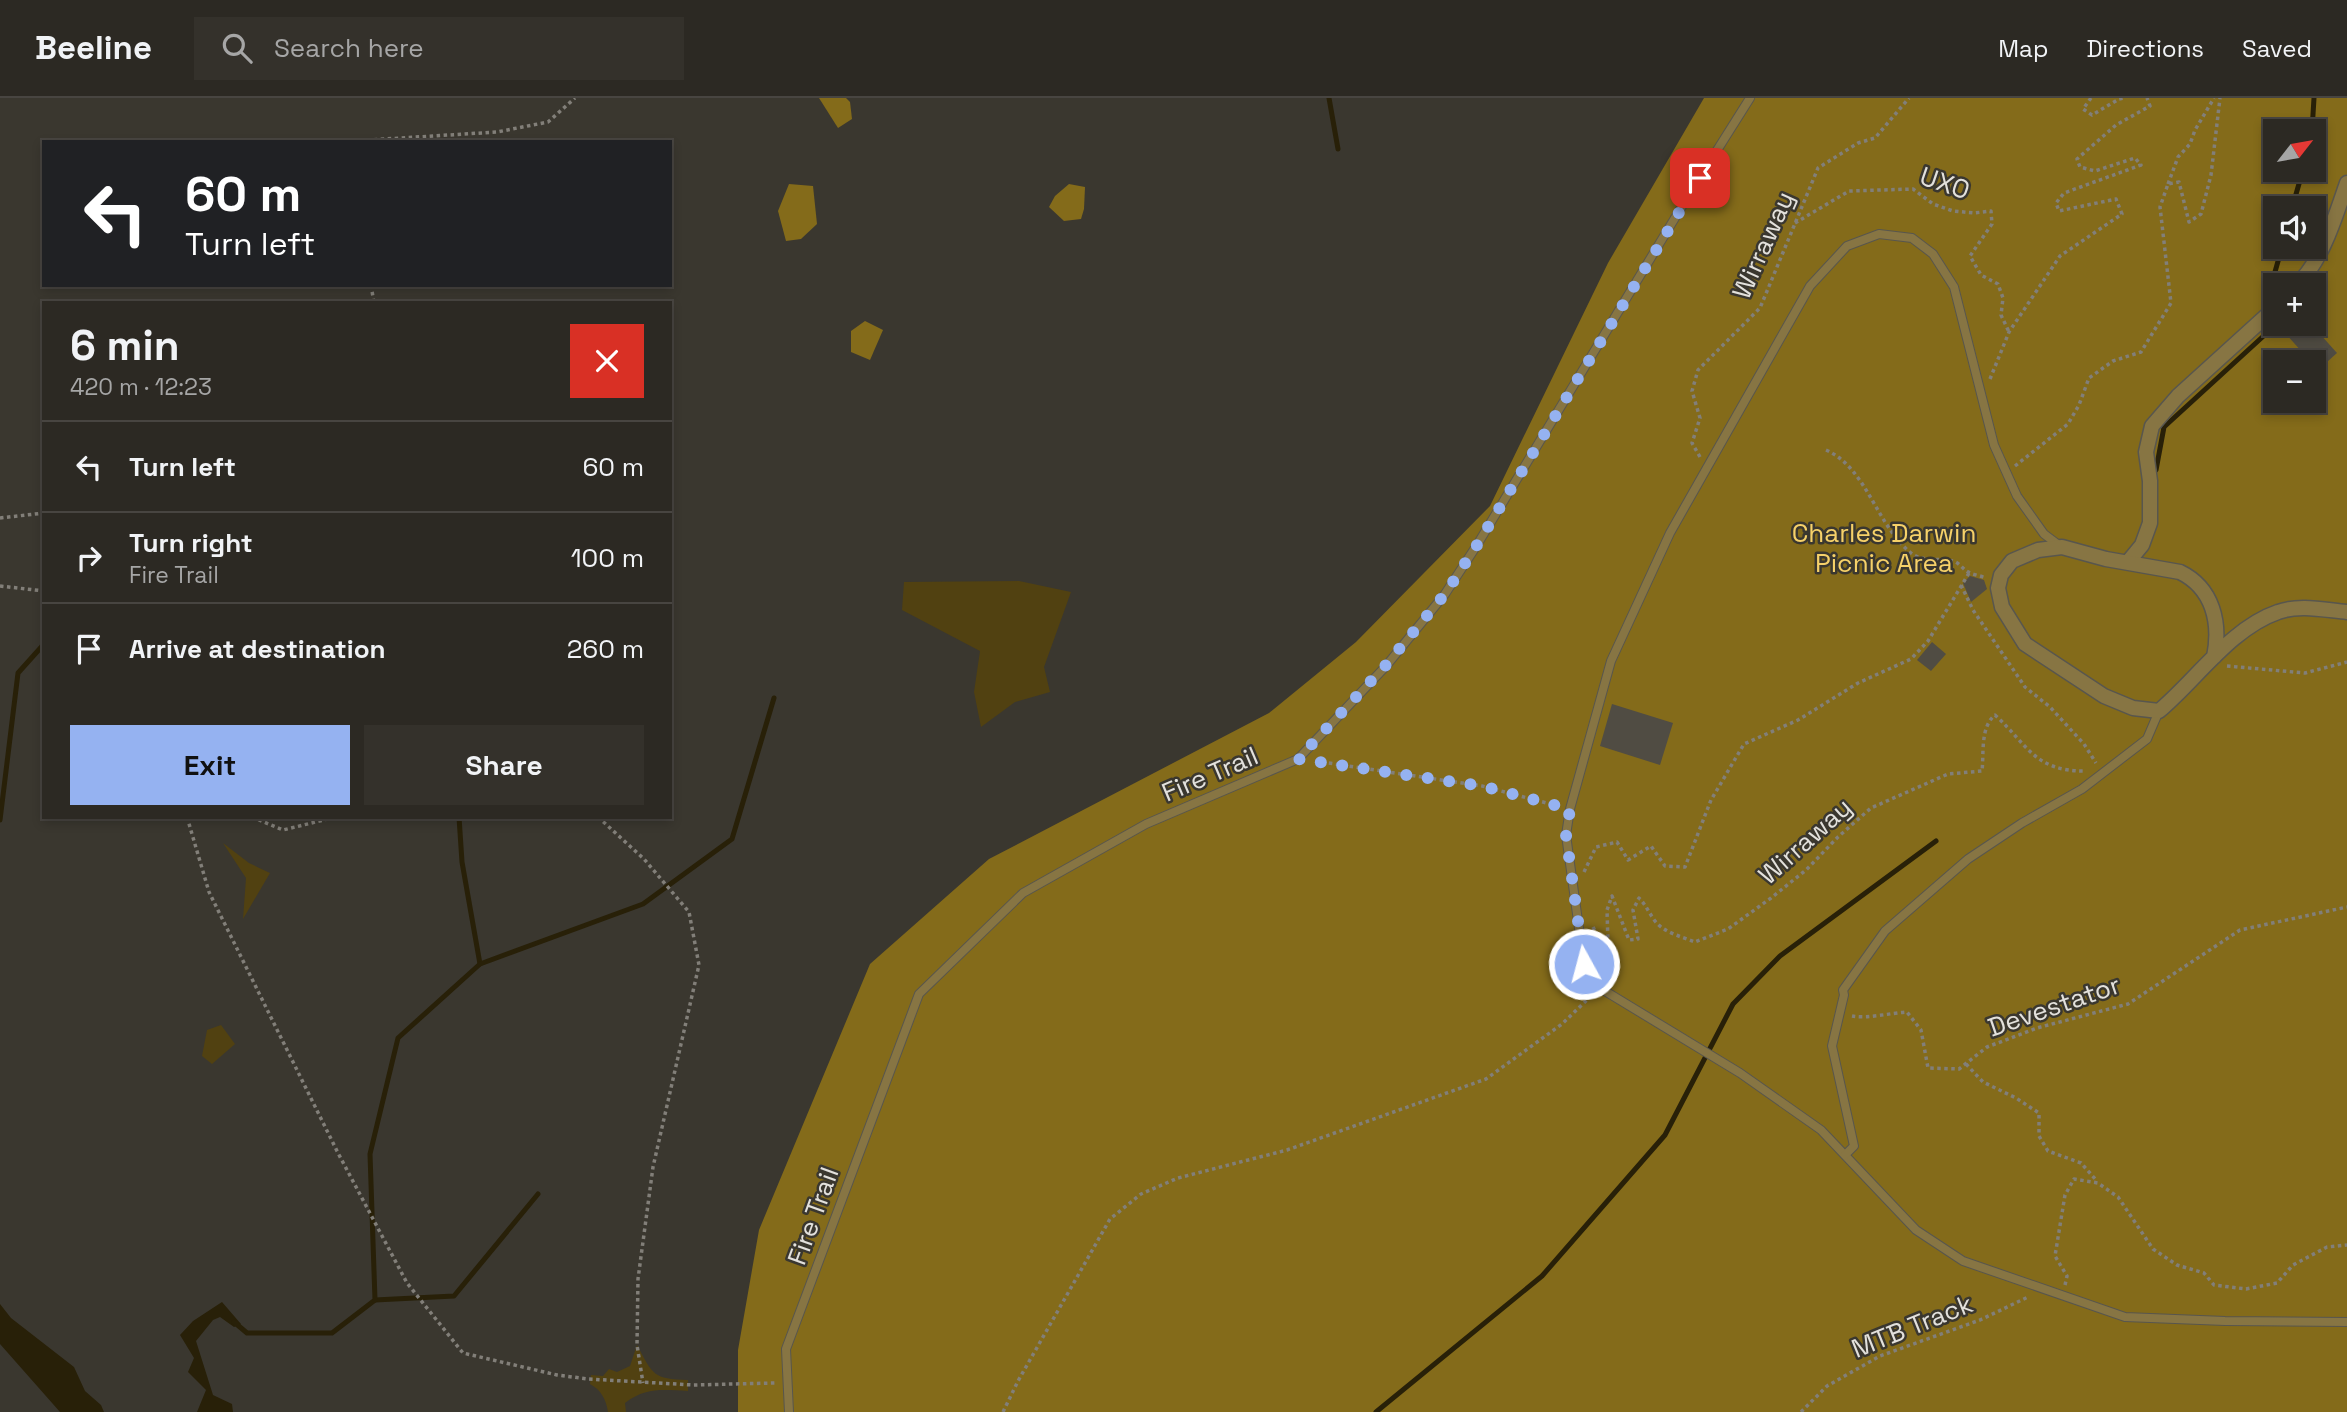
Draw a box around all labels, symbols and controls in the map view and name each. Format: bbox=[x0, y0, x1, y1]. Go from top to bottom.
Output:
search box bbox=[194, 17, 684, 80]
text: Beeline bbox=[35, 27, 152, 69]
icon: search bbox=[218, 29, 256, 67]
text: Search here bbox=[274, 31, 424, 65]
text: Map bbox=[1998, 33, 2048, 64]
text: Directions bbox=[2086, 33, 2204, 64]
text: Saved bbox=[2242, 33, 2312, 64]
north arrow bbox=[2263, 119, 2326, 182]
map controls bbox=[2263, 119, 2326, 413]
pin bbox=[1670, 148, 1730, 208]
icon: arrive bbox=[1681, 159, 1719, 197]
street label: UXO bbox=[1916, 159, 1974, 207]
text: 60 m bbox=[185, 163, 301, 225]
icon: left bbox=[70, 168, 161, 259]
street label: Wirraway bbox=[1724, 186, 1802, 304]
button: sound bbox=[2263, 196, 2326, 259]
text: Turn left bbox=[185, 224, 315, 264]
button: + bbox=[2263, 273, 2326, 336]
text: 6 min bbox=[70, 319, 180, 372]
button: close bbox=[570, 324, 644, 398]
button: − bbox=[2263, 350, 2326, 413]
text: 420 m · 12:23 bbox=[70, 372, 212, 402]
icon: left bbox=[70, 448, 108, 486]
text: Turn left bbox=[129, 450, 236, 484]
text: 60 m bbox=[582, 450, 644, 484]
park label: Charles Darwin Picnic Area bbox=[1792, 516, 1976, 580]
text: Turn right bbox=[129, 526, 253, 560]
icon: right bbox=[70, 539, 108, 577]
text: 100 m bbox=[571, 541, 644, 575]
text: Fire Trail bbox=[129, 560, 219, 590]
icon: arrive bbox=[70, 630, 108, 668]
text: Arrive at destination bbox=[129, 632, 386, 666]
text: 260 m bbox=[567, 632, 644, 666]
button: Exit bbox=[70, 725, 350, 805]
button: Share bbox=[364, 725, 644, 805]
street label: Fire Trail bbox=[1157, 739, 1263, 809]
street label: Wirraway bbox=[1751, 790, 1859, 892]
position arrow bbox=[1547, 927, 1621, 1001]
street label: Devestator bbox=[1983, 968, 2125, 1044]
street label: Fire Trail bbox=[780, 1162, 846, 1270]
street label: MTB Track bbox=[1846, 1286, 1978, 1366]

